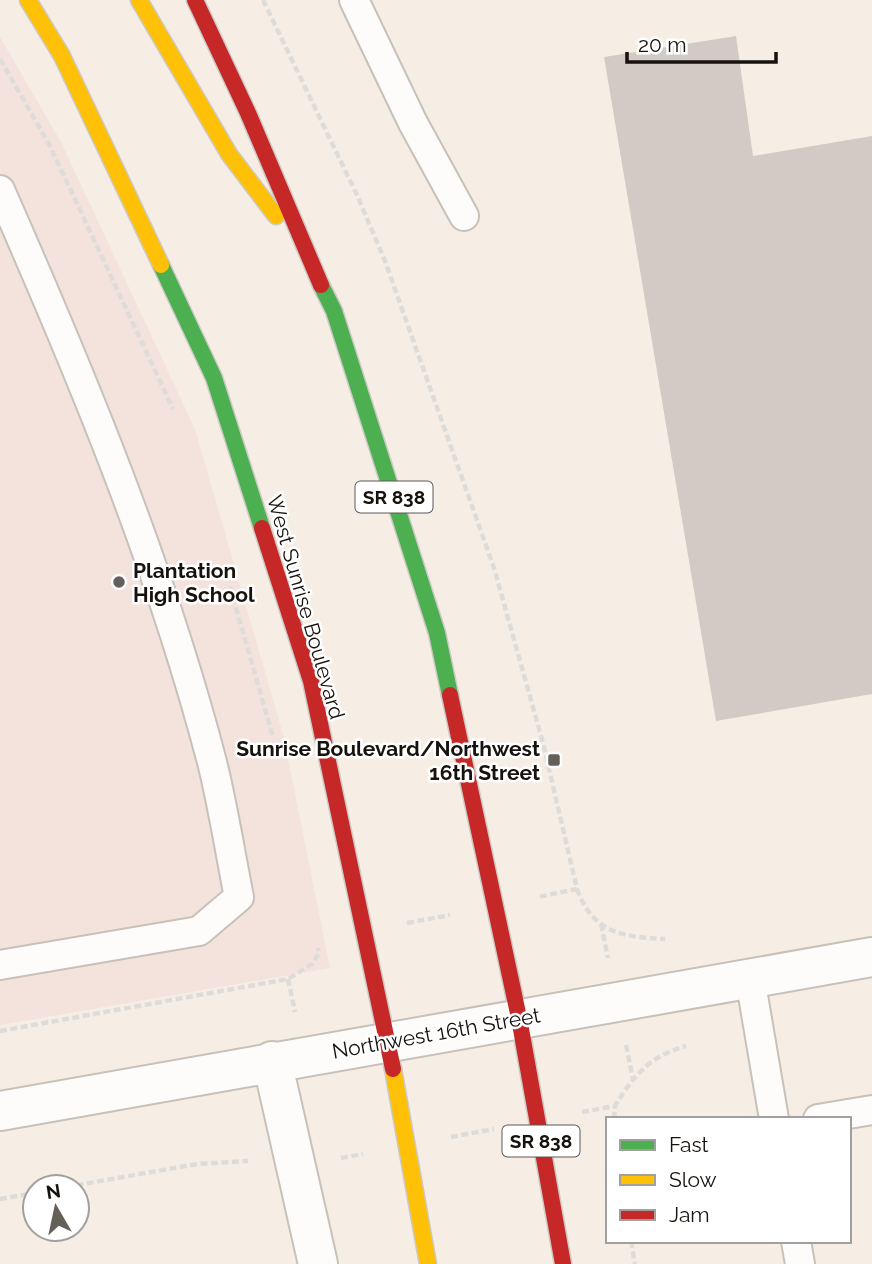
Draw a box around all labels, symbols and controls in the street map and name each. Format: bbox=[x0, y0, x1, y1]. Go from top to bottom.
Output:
scale bar bbox=[627, 21, 776, 65]
text: 20 m bbox=[638, 32, 686, 57]
road number: SR 838 bbox=[356, 482, 432, 512]
street label: West Sunrise Boulevard bbox=[262, 492, 350, 722]
place label: Plantation High School bbox=[133, 558, 255, 607]
marker: Plantation High School bbox=[111, 574, 127, 590]
place label: Sunrise Boulevard/Northwest 16th Street bbox=[236, 736, 540, 785]
marker: Sunrise Boulevard/Northwest 16th Street bbox=[546, 752, 562, 768]
street label: Northwest 16th Street bbox=[330, 1002, 542, 1064]
legend bbox=[606, 1117, 851, 1243]
road number: SR 838 bbox=[503, 1126, 580, 1156]
text: Fast bbox=[669, 1132, 709, 1157]
text: Slow bbox=[669, 1167, 717, 1192]
north arrow bbox=[21, 1173, 91, 1243]
text: N bbox=[44, 1179, 62, 1203]
text: Jam bbox=[669, 1202, 710, 1227]

